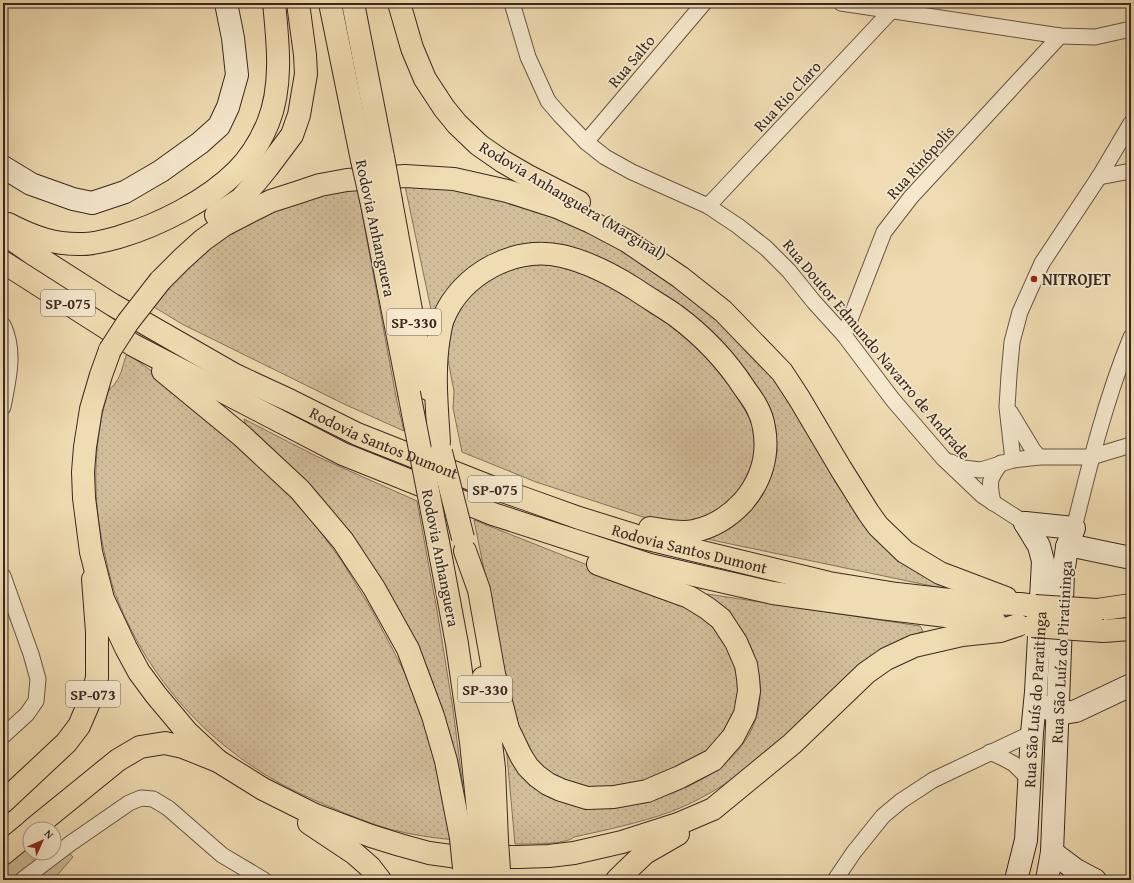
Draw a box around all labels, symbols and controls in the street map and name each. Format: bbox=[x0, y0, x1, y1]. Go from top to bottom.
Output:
street label: Rua Salto bbox=[602, 29, 660, 93]
street label: Rua Rio Claro bbox=[748, 55, 826, 137]
street label: Rua Rinópolis bbox=[880, 120, 960, 204]
street label: Rodovia Anhanguera (Marginal) bbox=[475, 135, 671, 265]
street label: Rodovia Anhanguera bbox=[350, 157, 402, 299]
street label: Rua Doutor Edmundo Navarro de Andrade bbox=[777, 233, 977, 465]
place label: NITROJET bbox=[1042, 267, 1112, 291]
marker: NITROJET bbox=[1029, 274, 1039, 284]
road number: SP-075 bbox=[41, 290, 95, 316]
road number: SP-330 bbox=[387, 309, 441, 335]
street label: Rodovia Santos Dumont bbox=[306, 400, 462, 485]
road number: SP-075 bbox=[468, 476, 522, 502]
street label: Rodovia Anhanguera bbox=[416, 487, 466, 629]
street label: Rodovia Santos Dumont bbox=[609, 517, 770, 580]
street label: Rua São Luíz do Piratininga bbox=[1044, 560, 1078, 744]
street label: Rua São Luís do Paraitinga bbox=[1017, 610, 1052, 788]
road number: SP-330 bbox=[458, 676, 512, 702]
road number: SP-073 bbox=[66, 681, 120, 707]
north arrow bbox=[22, 821, 62, 861]
text: N bbox=[41, 826, 58, 843]

